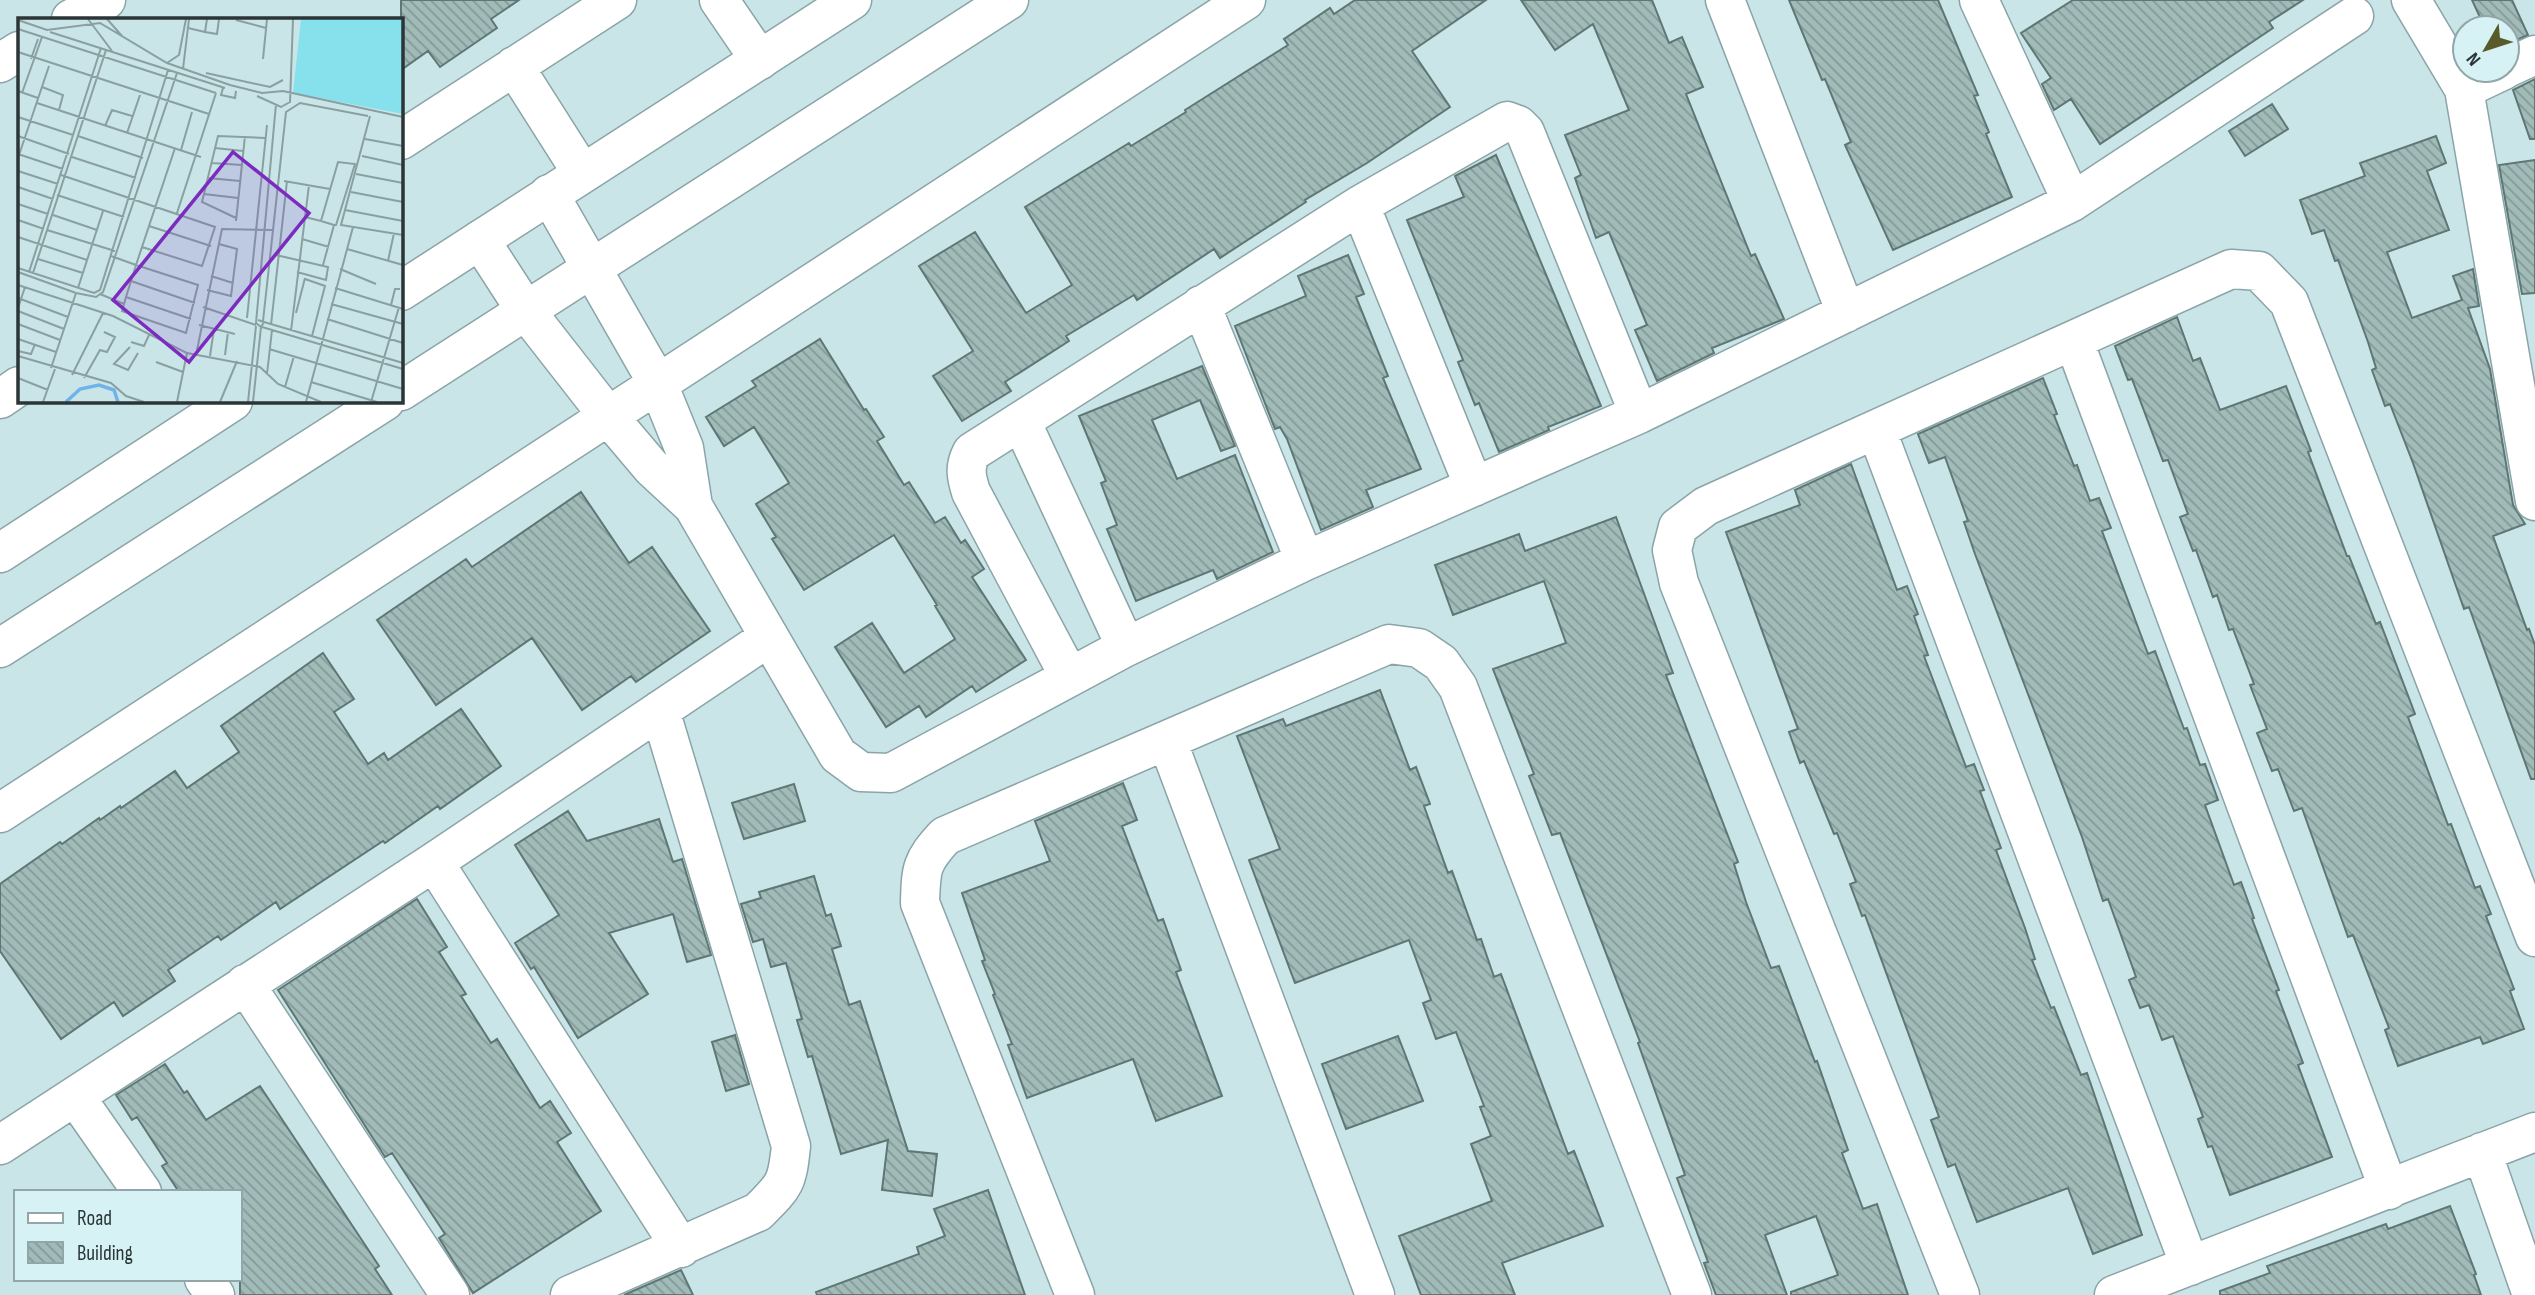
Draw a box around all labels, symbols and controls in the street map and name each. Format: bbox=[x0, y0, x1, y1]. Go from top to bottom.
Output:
north arrow bbox=[2451, 14, 2521, 84]
inset map bbox=[18, 18, 402, 402]
text: N bbox=[2462, 48, 2486, 70]
legend bbox=[14, 1190, 242, 1281]
text: Road bbox=[77, 1206, 112, 1231]
text: Building bbox=[77, 1241, 133, 1266]

